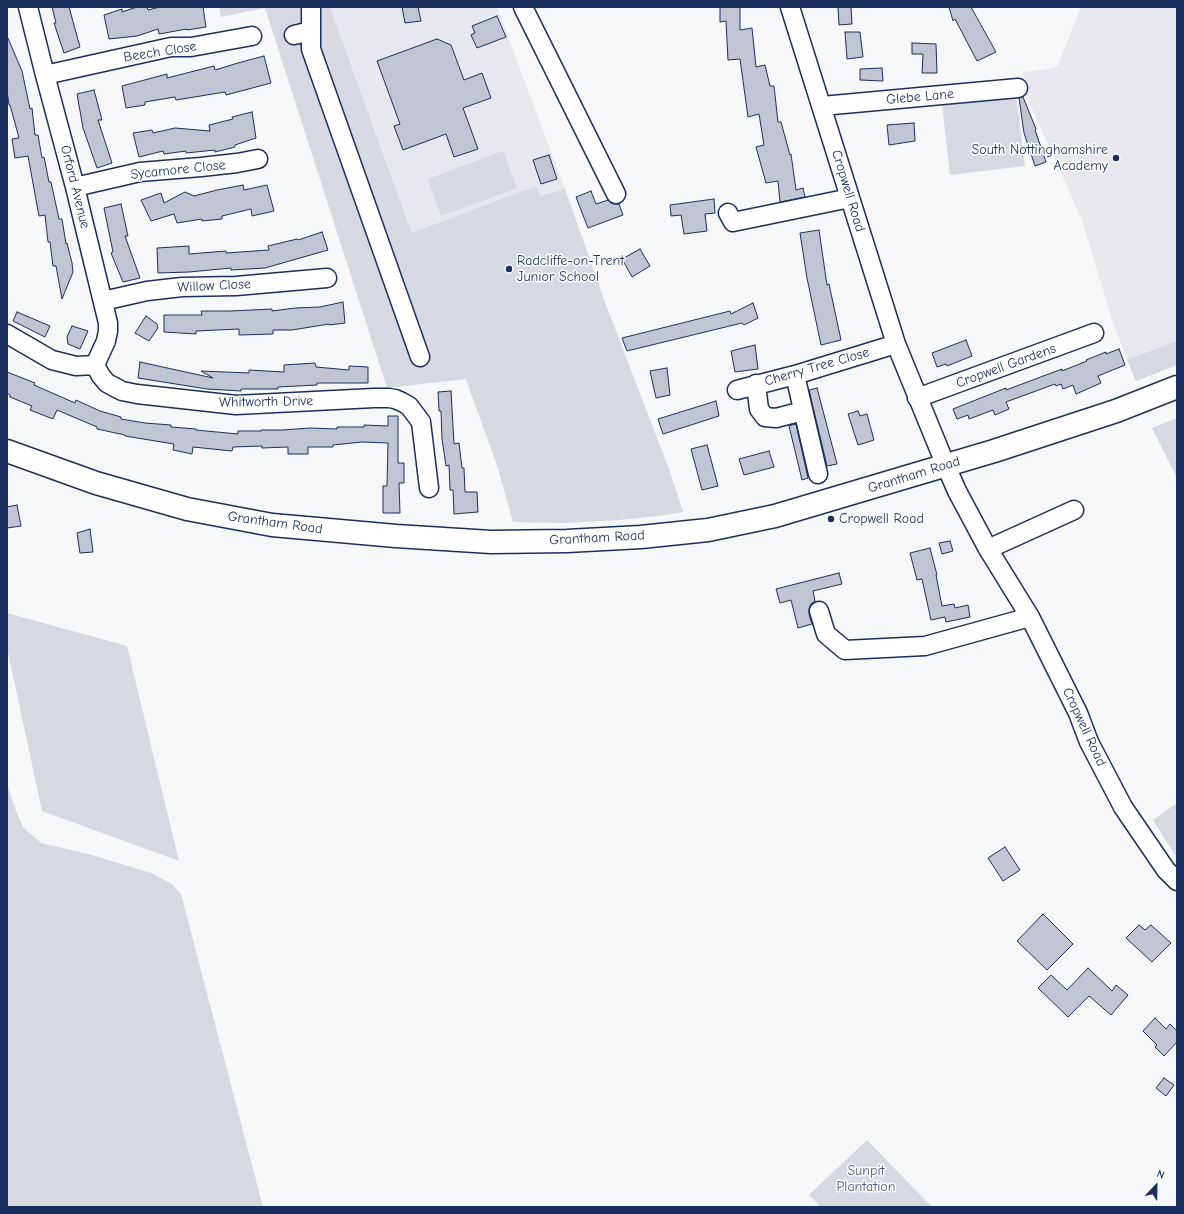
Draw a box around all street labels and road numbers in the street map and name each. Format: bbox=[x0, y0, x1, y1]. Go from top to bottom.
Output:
street label: Beech Close bbox=[122, 38, 198, 66]
street label: Glebe Lane bbox=[885, 86, 955, 108]
street label: Orford Avenue bbox=[57, 143, 93, 231]
street label: Cropwell Road bbox=[828, 148, 868, 234]
street label: Sycamore Close bbox=[130, 157, 226, 183]
street label: Willow Close bbox=[177, 276, 251, 296]
street label: Cropwell Gardens bbox=[954, 340, 1058, 392]
street label: Cherry Tree Close bbox=[763, 344, 871, 390]
street label: Whitworth Drive bbox=[219, 393, 313, 411]
street label: Grantham Road bbox=[866, 453, 962, 497]
street label: Grantham Road bbox=[227, 508, 323, 538]
street label: Grantham Road bbox=[549, 527, 645, 549]
street label: Cropwell Road bbox=[1058, 685, 1110, 769]

